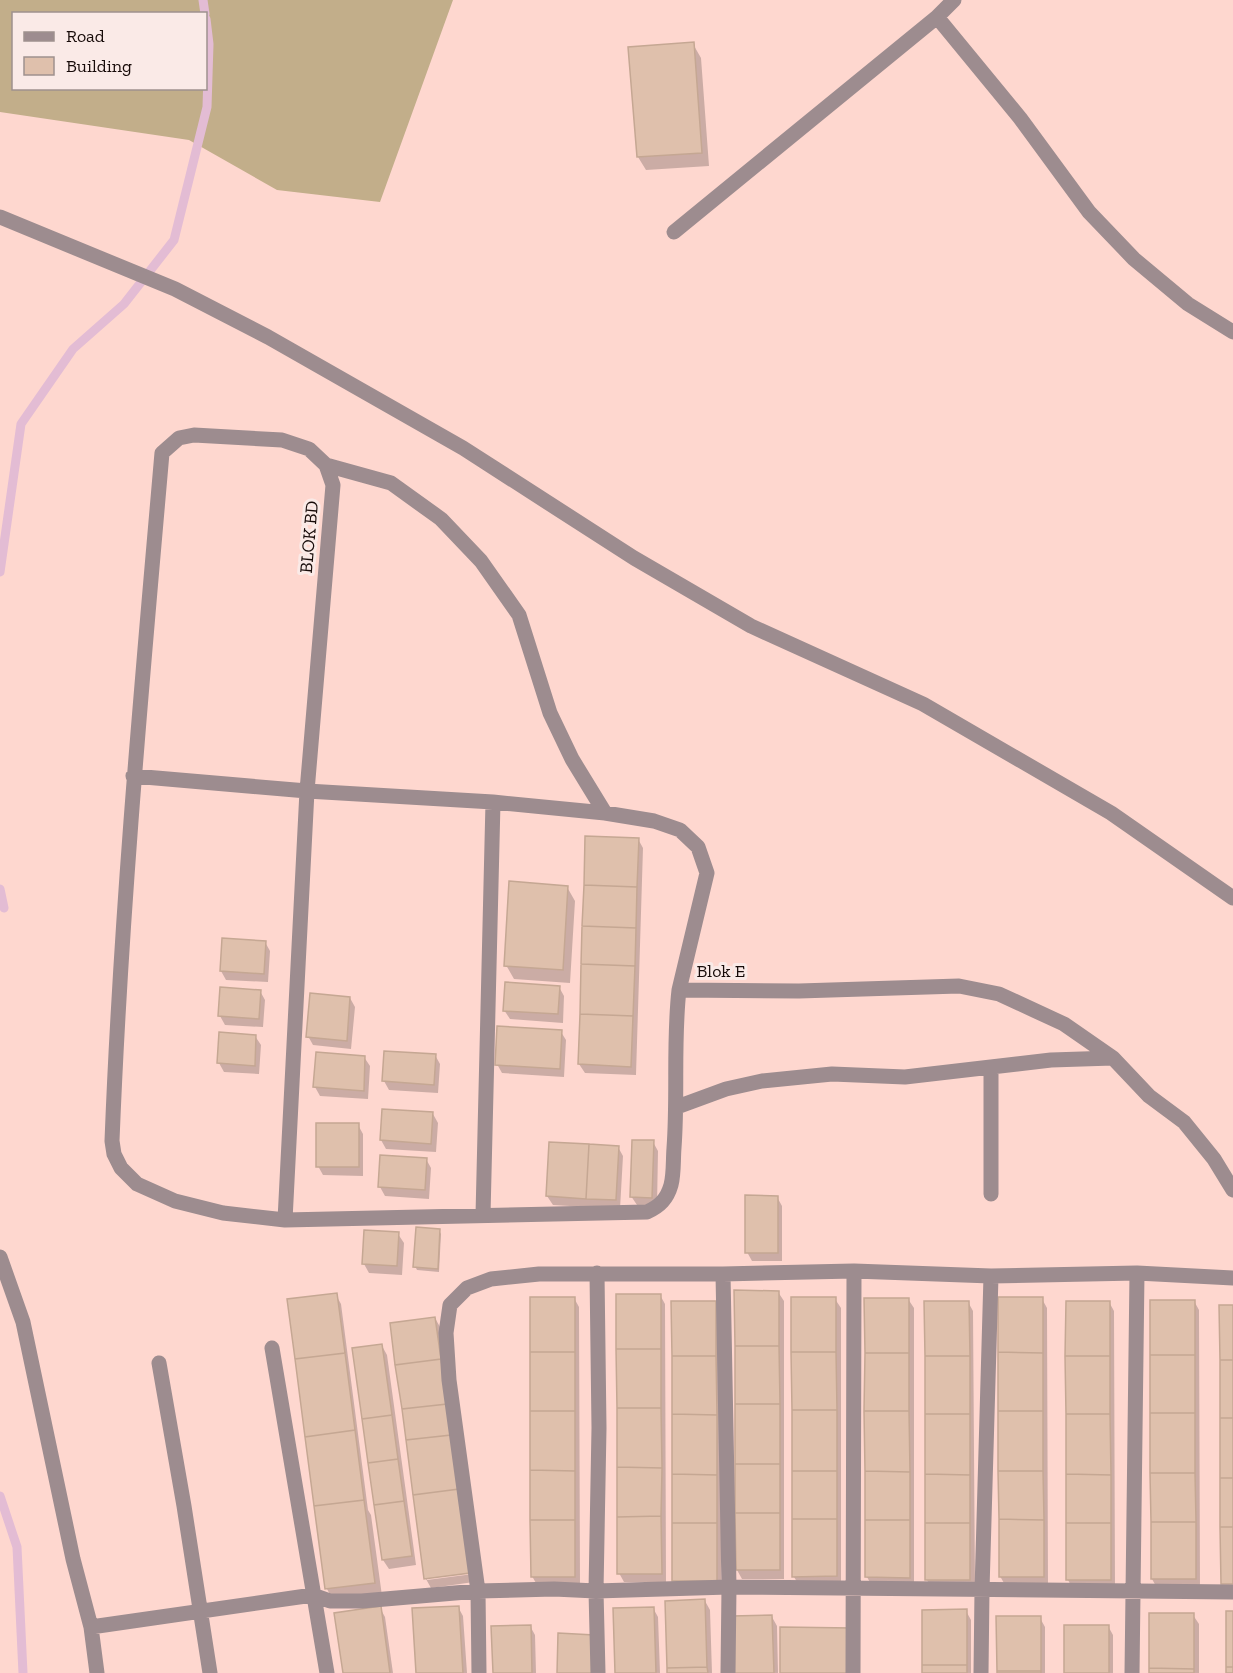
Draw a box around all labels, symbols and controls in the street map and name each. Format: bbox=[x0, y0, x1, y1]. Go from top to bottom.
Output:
legend bbox=[12, 12, 207, 90]
text: Road bbox=[66, 25, 105, 47]
text: Building bbox=[66, 55, 132, 77]
street label: BLOK BD bbox=[295, 500, 323, 574]
street label: Blok E bbox=[697, 960, 745, 982]

